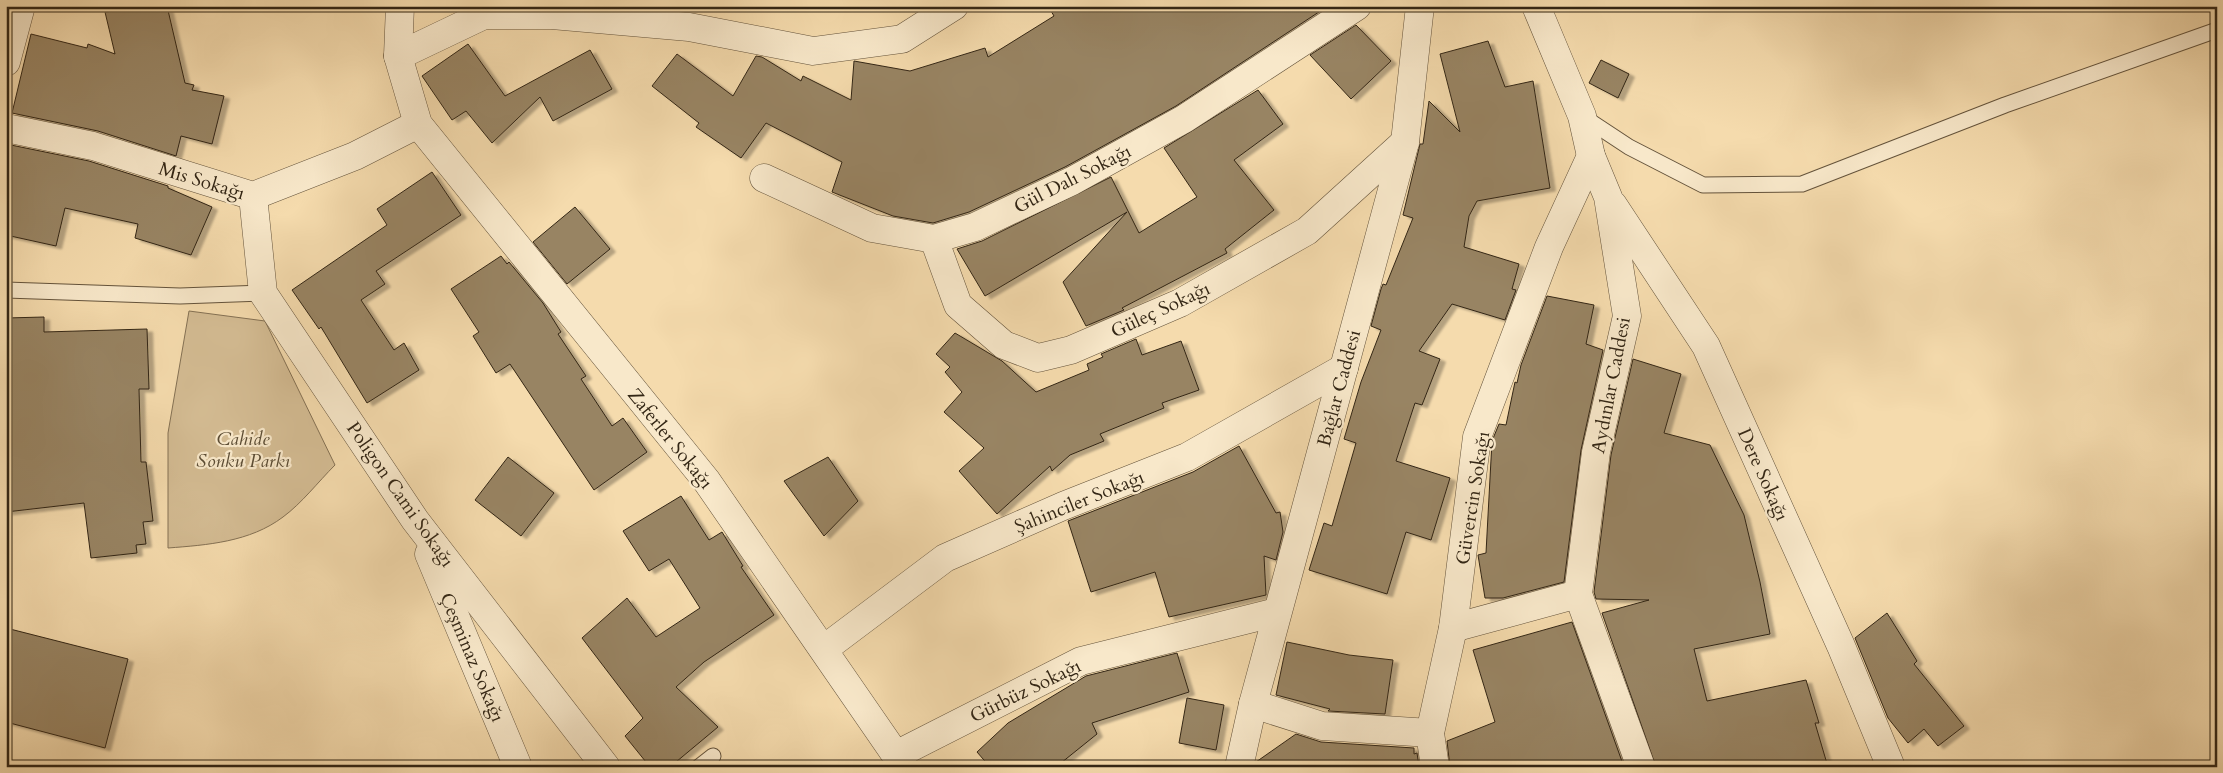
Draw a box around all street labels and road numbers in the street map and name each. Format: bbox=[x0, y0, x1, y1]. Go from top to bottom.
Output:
street label: Gül Dalı Sokağı bbox=[1009, 138, 1136, 220]
street label: Mis Sokağı bbox=[155, 156, 248, 206]
street label: Güleç Sokağı bbox=[1107, 276, 1214, 344]
street label: Aydınlar Caddesi bbox=[1585, 315, 1637, 455]
street label: Bağlar Caddesi bbox=[1311, 327, 1367, 450]
street label: Zaferler Sokağı bbox=[621, 383, 719, 495]
street label: Poligon Cami Sokağı bbox=[340, 417, 460, 572]
street label: Dere Sokağı bbox=[1731, 424, 1795, 525]
street label: Güvercin Sokağı bbox=[1450, 430, 1496, 567]
street label: Şahinciler Sokağı bbox=[1011, 464, 1148, 540]
street label: Çeşminaz Sokağı bbox=[433, 589, 511, 726]
street label: Gürbüz Sokağı bbox=[965, 653, 1085, 729]

